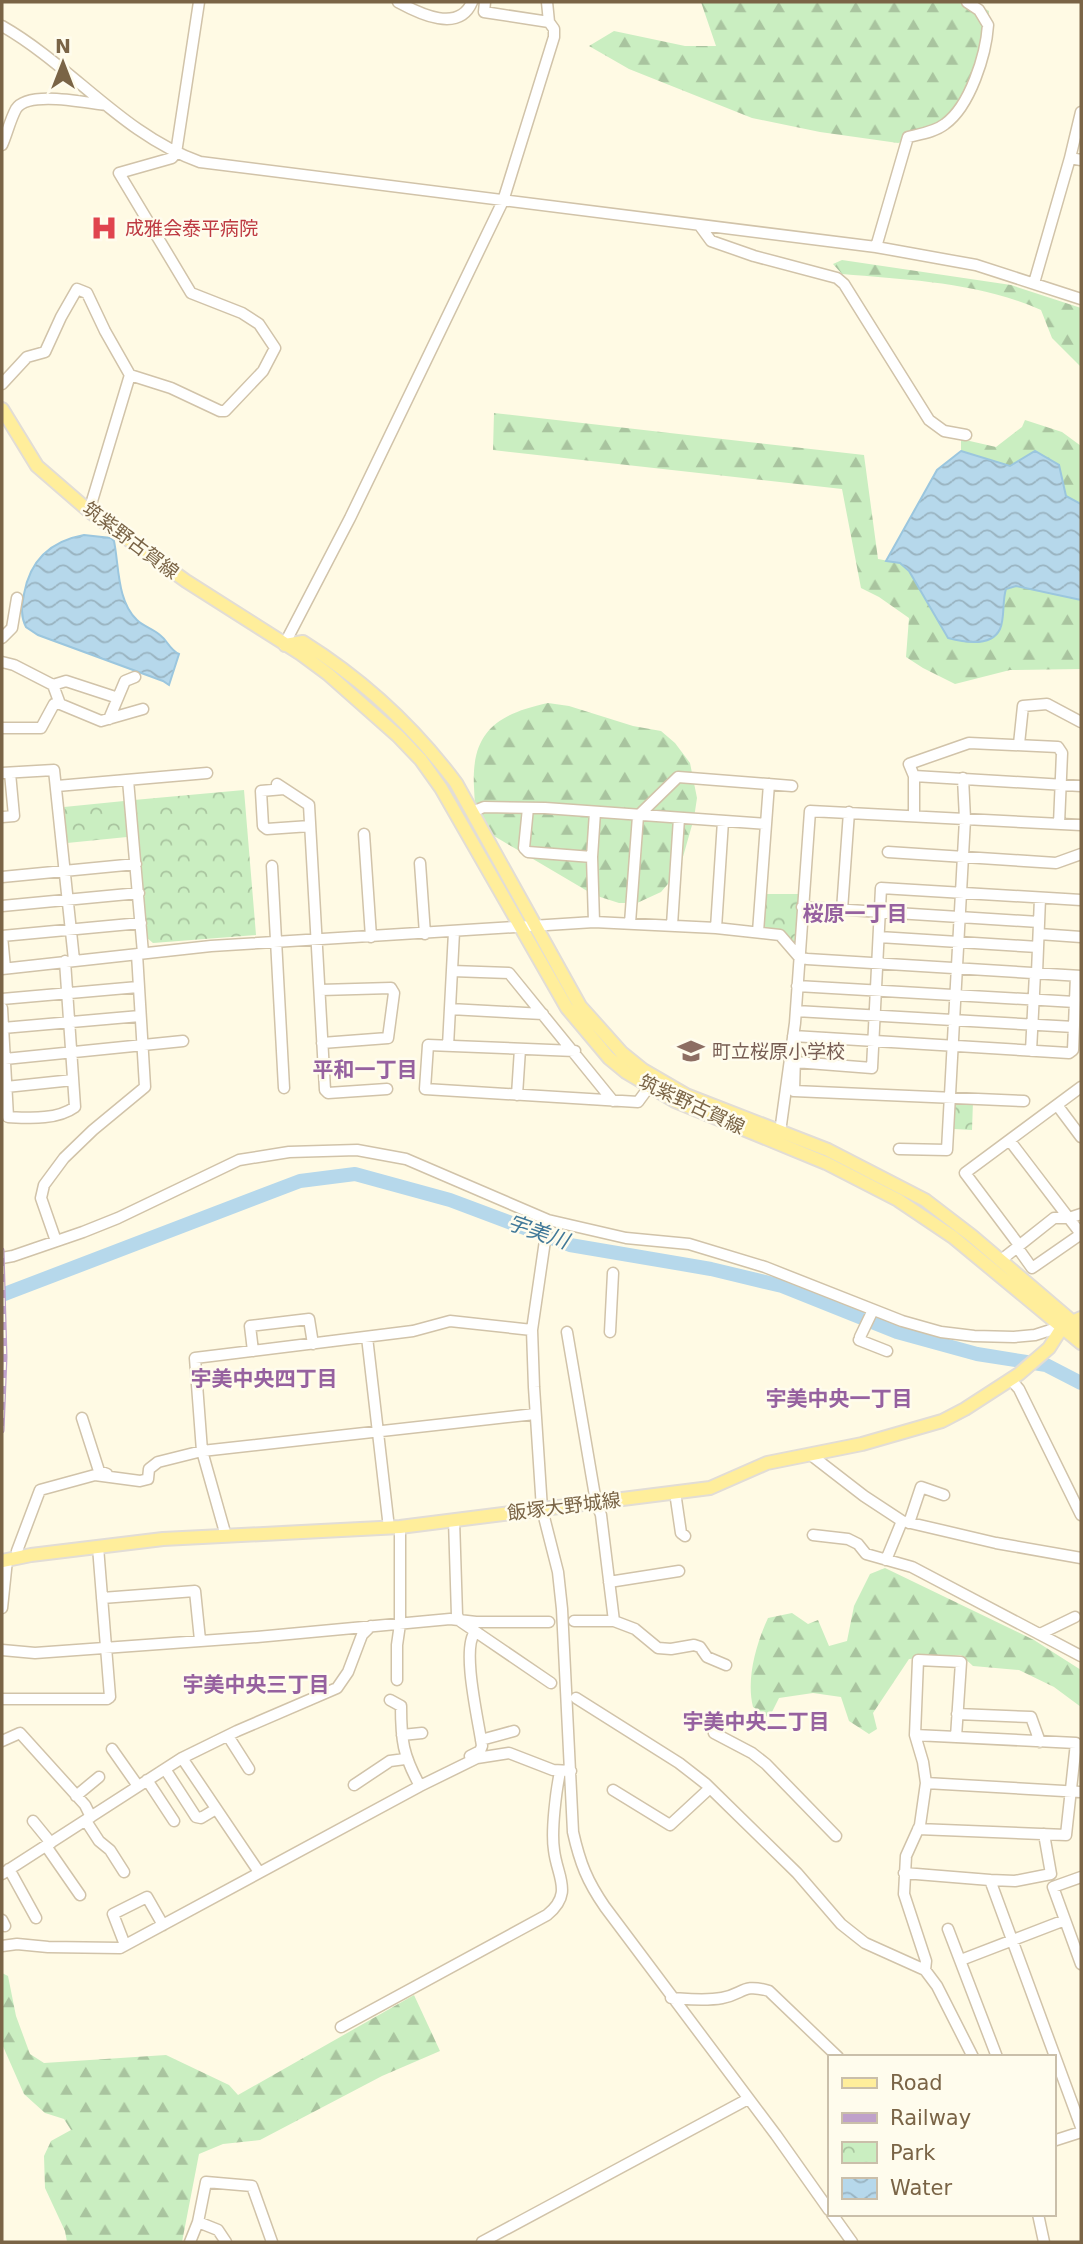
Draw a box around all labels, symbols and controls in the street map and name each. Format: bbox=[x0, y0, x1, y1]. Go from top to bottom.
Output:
north arrow bbox=[28, 28, 98, 98]
text: N bbox=[55, 35, 71, 57]
hospital icon: 成雅会泰平病院 bbox=[89, 213, 119, 243]
place label: 成雅会泰平病院 bbox=[125, 217, 258, 239]
street label: 筑紫野古賀線 bbox=[79, 497, 183, 583]
district label: 桜原一丁目 bbox=[803, 902, 908, 926]
school or university icon: 町立桜原小学校 bbox=[676, 1036, 706, 1066]
place label: 町立桜原小学校 bbox=[712, 1040, 845, 1062]
district label: 平和一丁目 bbox=[313, 1058, 418, 1082]
street label: 筑紫野古賀線 bbox=[636, 1070, 748, 1138]
water label: 宇美川 bbox=[504, 1210, 574, 1254]
district label: 宇美中央四丁目 bbox=[191, 1367, 338, 1391]
district label: 宇美中央一丁目 bbox=[766, 1387, 913, 1411]
street label: 飯塚大野城線 bbox=[506, 1488, 622, 1524]
district label: 宇美中央三丁目 bbox=[183, 1673, 330, 1697]
district label: 宇美中央二丁目 bbox=[683, 1710, 830, 1734]
legend bbox=[828, 2055, 1055, 2216]
text: Road bbox=[890, 2071, 943, 2095]
text: Railway bbox=[890, 2106, 971, 2130]
text: Park bbox=[890, 2141, 936, 2165]
text: Water bbox=[890, 2176, 952, 2200]

